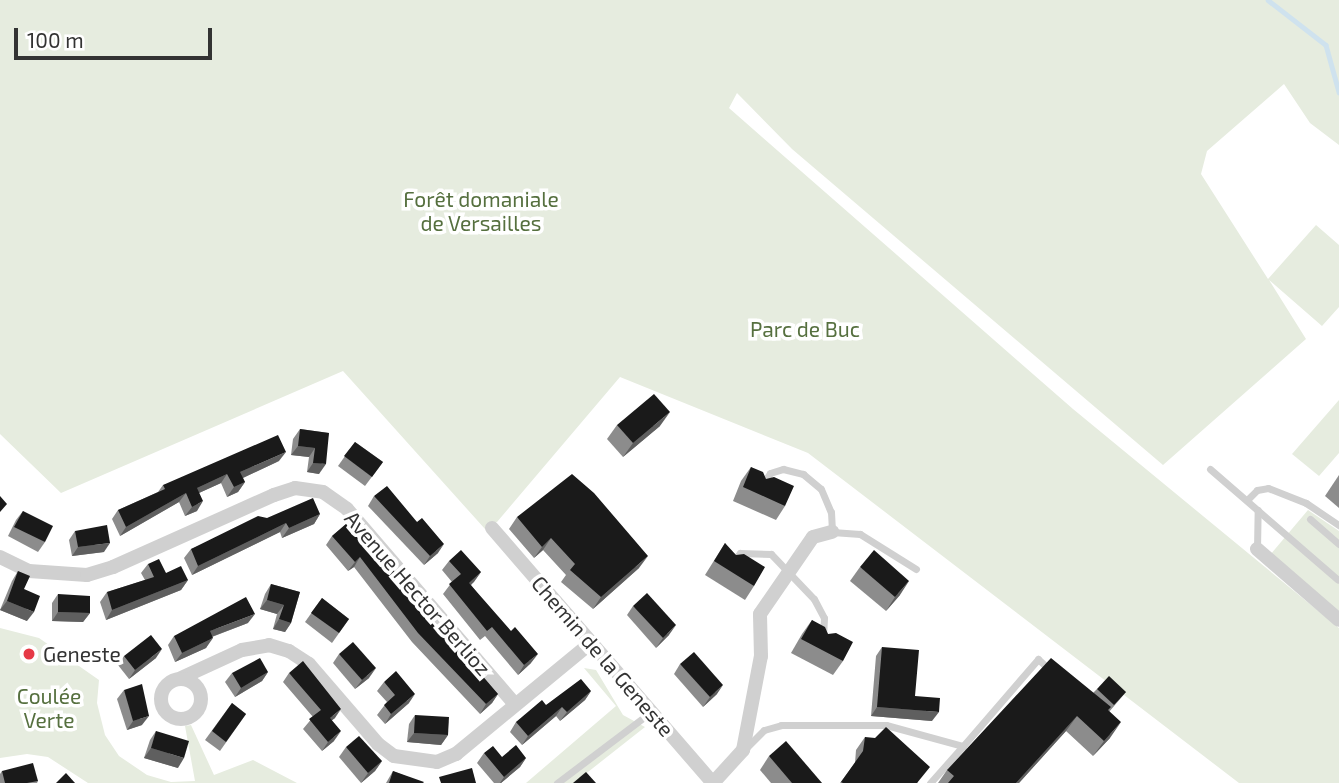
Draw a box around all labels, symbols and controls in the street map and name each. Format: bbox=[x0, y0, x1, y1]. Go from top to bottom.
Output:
scale bar bbox=[18, 14, 215, 58]
text: 100 m bbox=[27, 27, 84, 52]
park label: Forêt domaniale de Versailles bbox=[403, 186, 559, 236]
park label: Parc de Buc bbox=[750, 316, 860, 342]
street label: Avenue Hector Berlioz bbox=[339, 505, 497, 681]
street label: Chemin de la Geneste bbox=[526, 571, 680, 741]
place label: Geneste bbox=[43, 641, 121, 667]
marker: Geneste bbox=[21, 646, 37, 662]
park label: Coulée Verte bbox=[17, 683, 81, 733]

